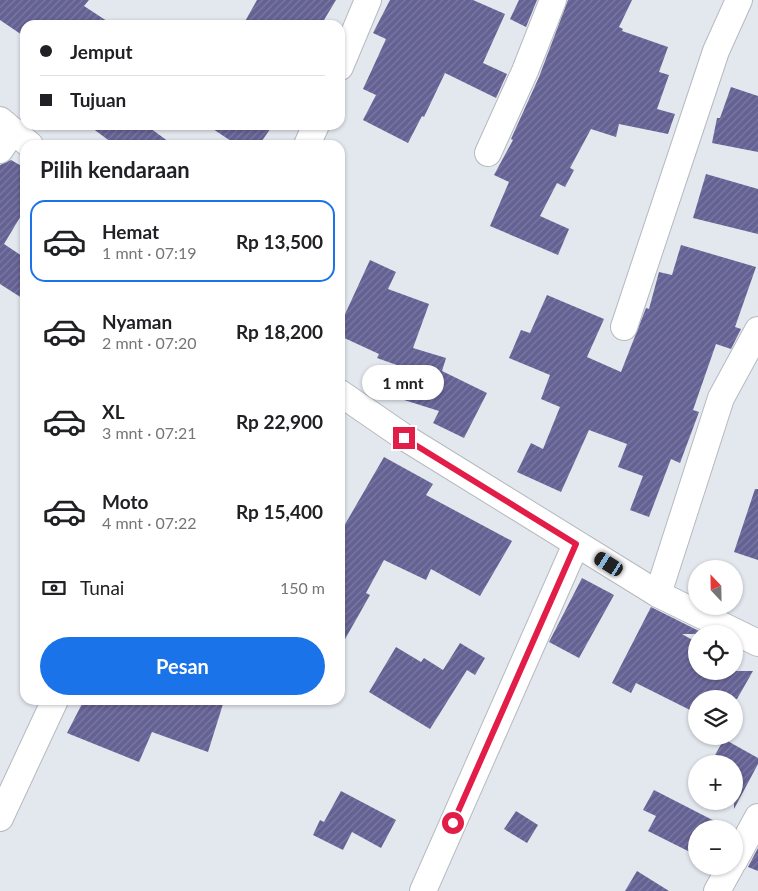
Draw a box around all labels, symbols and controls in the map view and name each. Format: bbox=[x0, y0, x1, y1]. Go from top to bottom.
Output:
text: Jemput bbox=[70, 40, 132, 63]
text: Tujuan bbox=[70, 88, 126, 111]
text: Pilih kendaraan bbox=[40, 156, 190, 183]
icon: car bbox=[42, 219, 87, 264]
text: Hemat bbox=[102, 220, 159, 243]
text: Rp 13,500 bbox=[236, 230, 323, 253]
text: 1 mnt · 07:19 bbox=[102, 243, 197, 262]
icon: car bbox=[42, 309, 87, 354]
text: Nyaman bbox=[102, 310, 172, 333]
text: Rp 18,200 bbox=[236, 320, 323, 343]
text: 2 mnt · 07:20 bbox=[102, 333, 197, 352]
callout: 1 mnt bbox=[363, 366, 445, 400]
text: 1 mnt bbox=[382, 373, 424, 392]
icon: car bbox=[42, 399, 87, 444]
text: XL bbox=[102, 400, 125, 423]
text: Rp 22,900 bbox=[236, 410, 323, 433]
text: 3 mnt · 07:21 bbox=[102, 423, 197, 442]
route end bbox=[393, 427, 415, 449]
icon: car bbox=[42, 489, 87, 534]
text: Moto bbox=[102, 490, 148, 513]
text: Rp 15,400 bbox=[236, 500, 323, 523]
text: 4 mnt · 07:22 bbox=[102, 513, 197, 532]
car bbox=[592, 550, 625, 578]
north arrow bbox=[688, 560, 742, 615]
map controls bbox=[688, 560, 743, 875]
icon: cash bbox=[40, 574, 68, 602]
text: Tunai bbox=[80, 576, 124, 599]
text: 150 m bbox=[280, 578, 325, 597]
button: locate bbox=[688, 625, 743, 680]
button: Pesan bbox=[40, 637, 325, 695]
button: layers bbox=[688, 690, 743, 745]
button: + bbox=[688, 755, 743, 810]
route start bbox=[442, 812, 464, 834]
button: − bbox=[688, 820, 743, 875]

